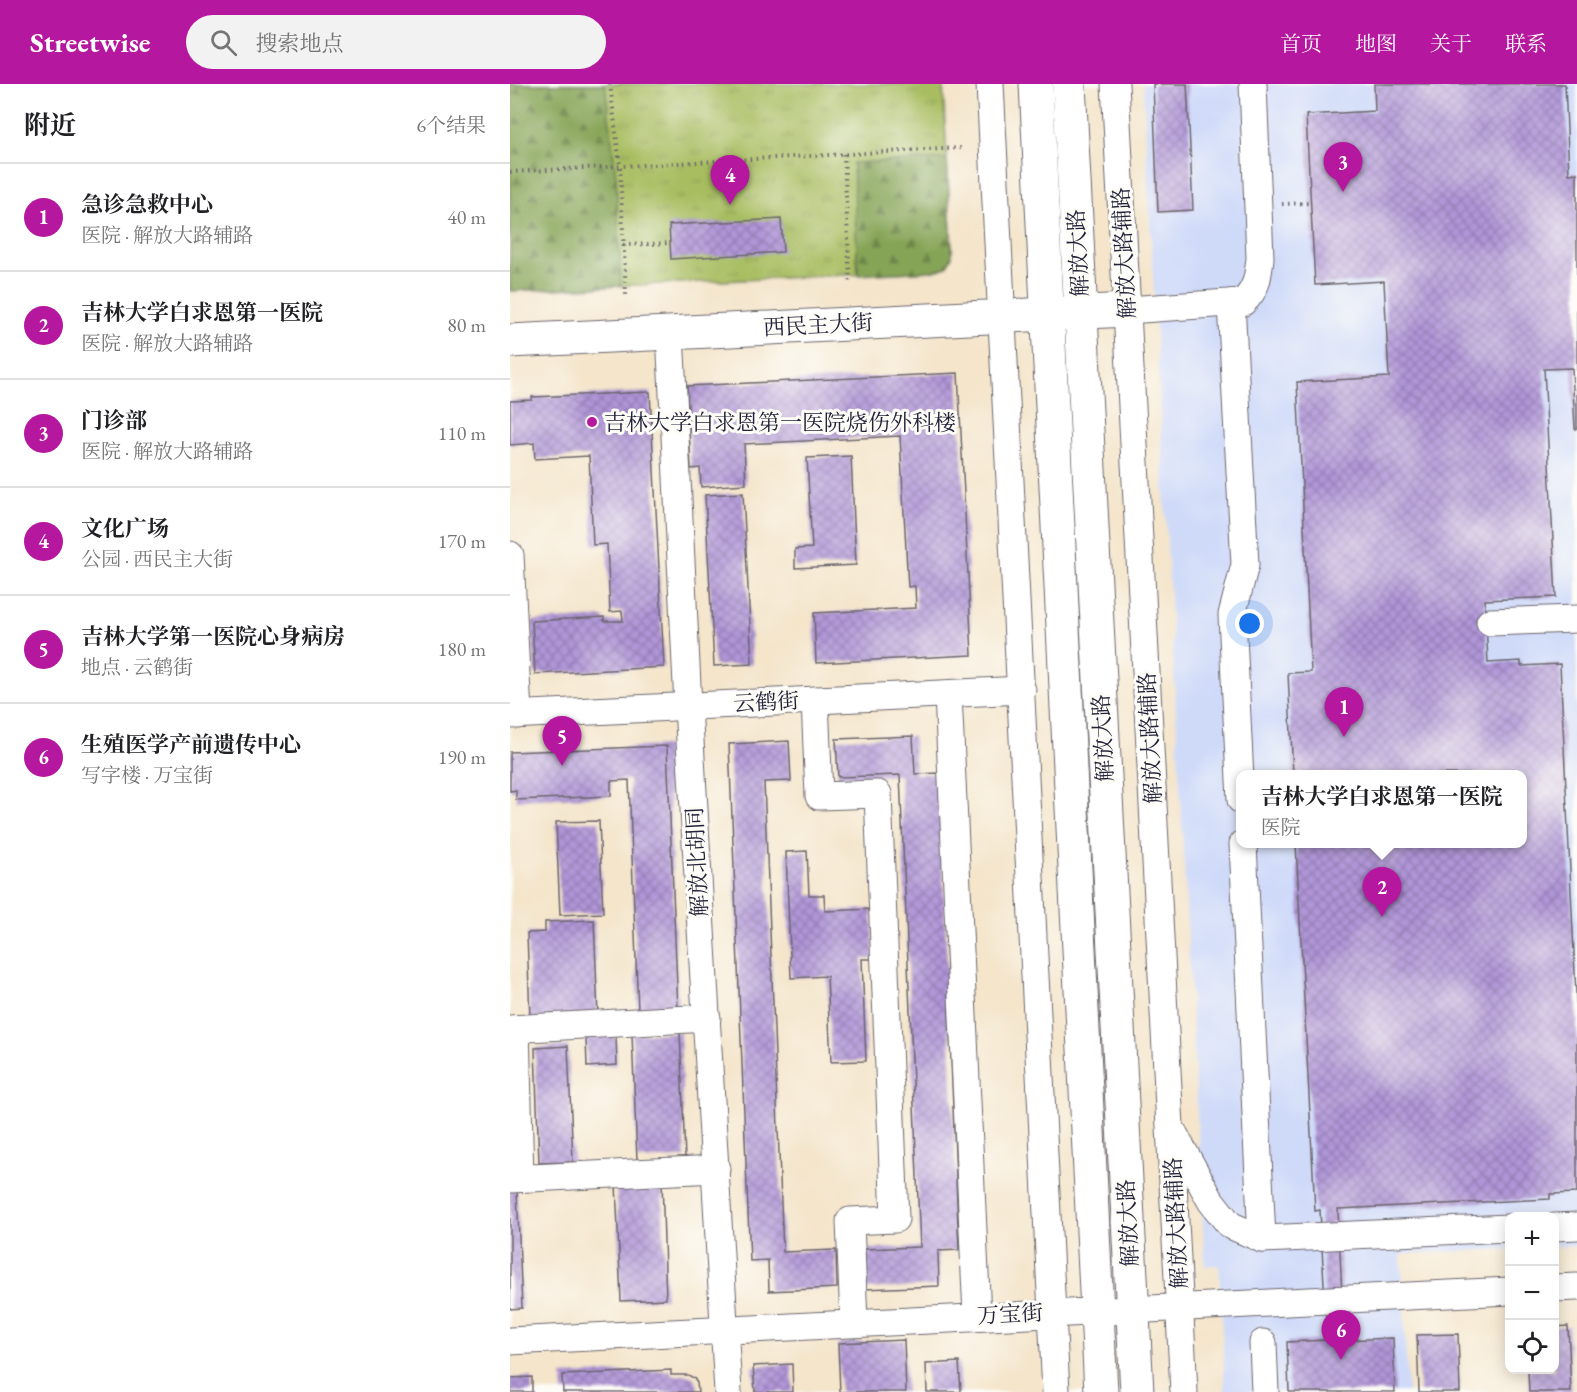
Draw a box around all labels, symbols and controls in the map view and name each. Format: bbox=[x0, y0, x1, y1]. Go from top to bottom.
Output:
search box bbox=[186, 15, 606, 69]
text: Streetwise bbox=[30, 24, 150, 60]
icon: search bbox=[207, 26, 240, 59]
text: 搜索地点 bbox=[255, 29, 343, 58]
text: 首页 bbox=[1280, 30, 1322, 57]
text: 地图 bbox=[1355, 30, 1397, 57]
text: 关于 bbox=[1430, 30, 1472, 57]
text: 联系 bbox=[1505, 30, 1547, 57]
text: 附近 bbox=[24, 108, 76, 142]
text: 6个结果 bbox=[416, 112, 486, 138]
pin: 3 bbox=[1324, 142, 1362, 192]
pin: 4 bbox=[710, 156, 750, 205]
street label: 解放大路辅路 bbox=[1106, 186, 1142, 320]
text: 急诊急救中心 bbox=[81, 190, 213, 219]
text: 1 bbox=[38, 204, 49, 230]
text: 40 m bbox=[447, 204, 486, 230]
street label: 解放大路 bbox=[1061, 208, 1095, 298]
text: 医院 · 解放大路辅路 bbox=[81, 222, 253, 248]
text: 吉林大学白求恩第一医院 bbox=[81, 298, 323, 327]
street label: 西民主大街 bbox=[762, 308, 874, 342]
text: 2 bbox=[38, 312, 49, 338]
text: 80 m bbox=[447, 312, 486, 338]
text: 医院 · 解放大路辅路 bbox=[81, 330, 253, 356]
text: 门诊部 bbox=[81, 406, 147, 435]
place label: 吉林大学白求恩第一医院烧伤外科楼 bbox=[604, 408, 956, 437]
marker: 吉林大学白求恩第一医院烧伤外科楼 bbox=[585, 415, 599, 429]
text: 3 bbox=[38, 420, 49, 446]
text: 110 m bbox=[438, 420, 486, 446]
text: 医院 · 解放大路辅路 bbox=[81, 438, 253, 464]
text: 文化广场 bbox=[81, 514, 169, 543]
text: 4 bbox=[38, 528, 49, 554]
text: 170 m bbox=[438, 528, 486, 554]
text: 公园 · 西民主大街 bbox=[81, 546, 233, 572]
your location bbox=[1235, 609, 1264, 638]
text: 吉林大学第一医院心身病房 bbox=[81, 622, 345, 651]
text: 5 bbox=[38, 636, 49, 662]
text: 180 m bbox=[438, 636, 486, 662]
text: 地点 · 云鹤街 bbox=[81, 654, 193, 680]
street label: 解放大路辅路 bbox=[1132, 671, 1168, 805]
street label: 云鹤街 bbox=[732, 686, 800, 718]
pin: 1 bbox=[1324, 688, 1364, 737]
street label: 解放大路 bbox=[1086, 693, 1120, 783]
pin: 5 bbox=[542, 716, 582, 766]
text: 生殖医学产前遗传中心 bbox=[81, 730, 301, 759]
text: 6 bbox=[38, 744, 49, 770]
text: 190 m bbox=[438, 744, 486, 770]
text: 写字楼 · 万宝街 bbox=[81, 762, 213, 788]
popup bbox=[1236, 770, 1527, 848]
text: 吉林大学白求恩第一医院 bbox=[1260, 782, 1503, 811]
street label: 解放北胡同 bbox=[680, 806, 714, 918]
text: 医院 bbox=[1260, 814, 1300, 840]
pin: 2 bbox=[1362, 868, 1402, 917]
street label: 解放大路辅路 bbox=[1158, 1156, 1194, 1290]
street label: 解放大路 bbox=[1111, 1178, 1145, 1268]
map controls bbox=[1505, 1212, 1559, 1374]
button: + bbox=[1505, 1212, 1559, 1266]
button: − bbox=[1505, 1266, 1559, 1320]
street label: 万宝街 bbox=[976, 1298, 1044, 1330]
pin: 6 bbox=[1322, 1310, 1360, 1360]
button: locate bbox=[1505, 1320, 1559, 1374]

